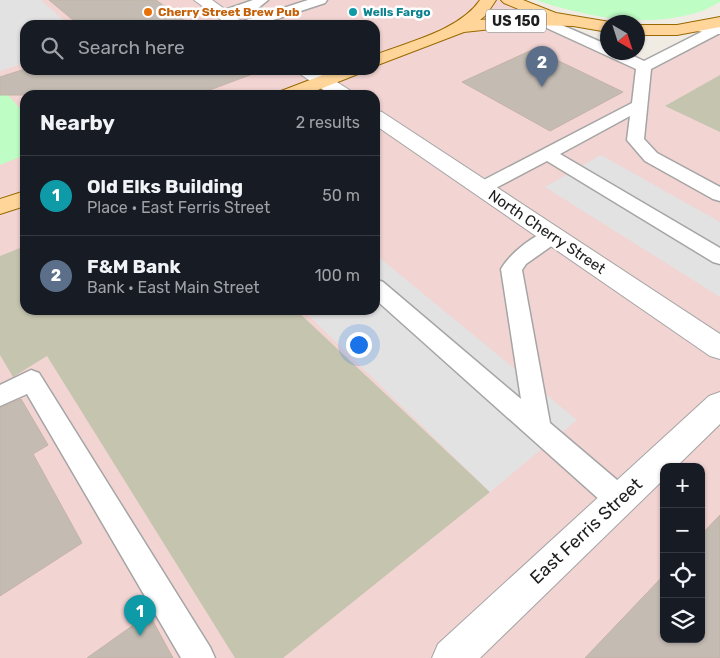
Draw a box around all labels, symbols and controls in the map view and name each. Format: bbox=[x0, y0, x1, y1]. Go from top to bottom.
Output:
place label: Cherry Street Brew Pub bbox=[158, 5, 300, 19]
place label: Wells Fargo bbox=[363, 5, 431, 19]
marker: Cherry Street Brew Pub bbox=[142, 6, 154, 18]
marker: Wells Fargo bbox=[347, 6, 359, 18]
road number: US 150 bbox=[486, 10, 546, 32]
north arrow bbox=[600, 15, 645, 60]
search box bbox=[20, 20, 380, 75]
icon: search bbox=[38, 34, 66, 62]
text: Search here bbox=[78, 36, 185, 59]
pin: 2 bbox=[526, 46, 558, 87]
text: Nearby bbox=[40, 110, 115, 135]
text: 2 results bbox=[296, 113, 360, 132]
text: Old Elks Building bbox=[87, 175, 243, 198]
text: 1 bbox=[52, 186, 60, 205]
text: 50 m bbox=[322, 186, 360, 205]
street label: North Cherry Street bbox=[485, 186, 609, 278]
text: Place · East Ferris Street bbox=[87, 198, 270, 217]
text: F&M Bank bbox=[87, 255, 181, 278]
text: 2 bbox=[51, 266, 61, 285]
text: 100 m bbox=[315, 266, 360, 285]
text: Bank · East Main Street bbox=[87, 278, 260, 297]
your location bbox=[346, 332, 372, 358]
map controls bbox=[660, 463, 705, 643]
button: + bbox=[660, 463, 705, 508]
street label: East Ferris Street bbox=[525, 473, 647, 589]
button: − bbox=[660, 508, 705, 553]
button: locate bbox=[660, 553, 705, 598]
pin: 1 bbox=[124, 595, 156, 636]
button: layers bbox=[660, 598, 705, 643]

